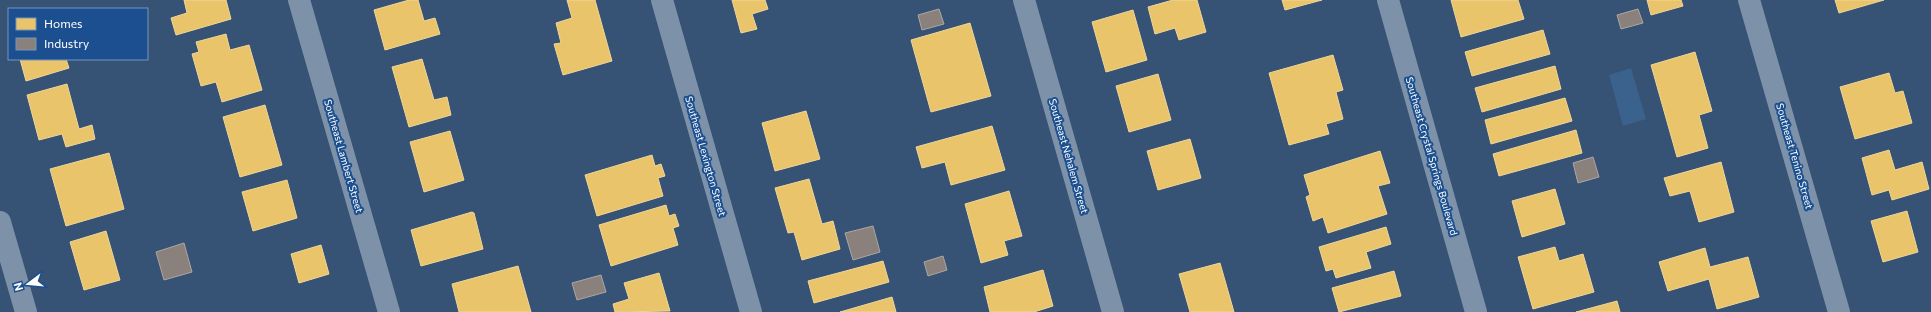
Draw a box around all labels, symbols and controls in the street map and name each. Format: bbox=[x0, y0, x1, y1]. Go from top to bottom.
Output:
legend bbox=[8, 8, 148, 60]
text: Homes bbox=[44, 16, 82, 30]
text: Industry bbox=[44, 36, 89, 50]
street label: Southeast Crystal Springs Boulevard bbox=[1404, 75, 1460, 237]
street label: Southeast Lexington Street bbox=[683, 95, 729, 217]
street label: Southeast Nehalem Street bbox=[1047, 97, 1091, 215]
street label: Southeast Lambert Street bbox=[322, 98, 366, 214]
street label: Southeast Tenino Street bbox=[1774, 102, 1816, 210]
north arrow bbox=[8, 264, 48, 304]
text: N bbox=[11, 281, 25, 293]

